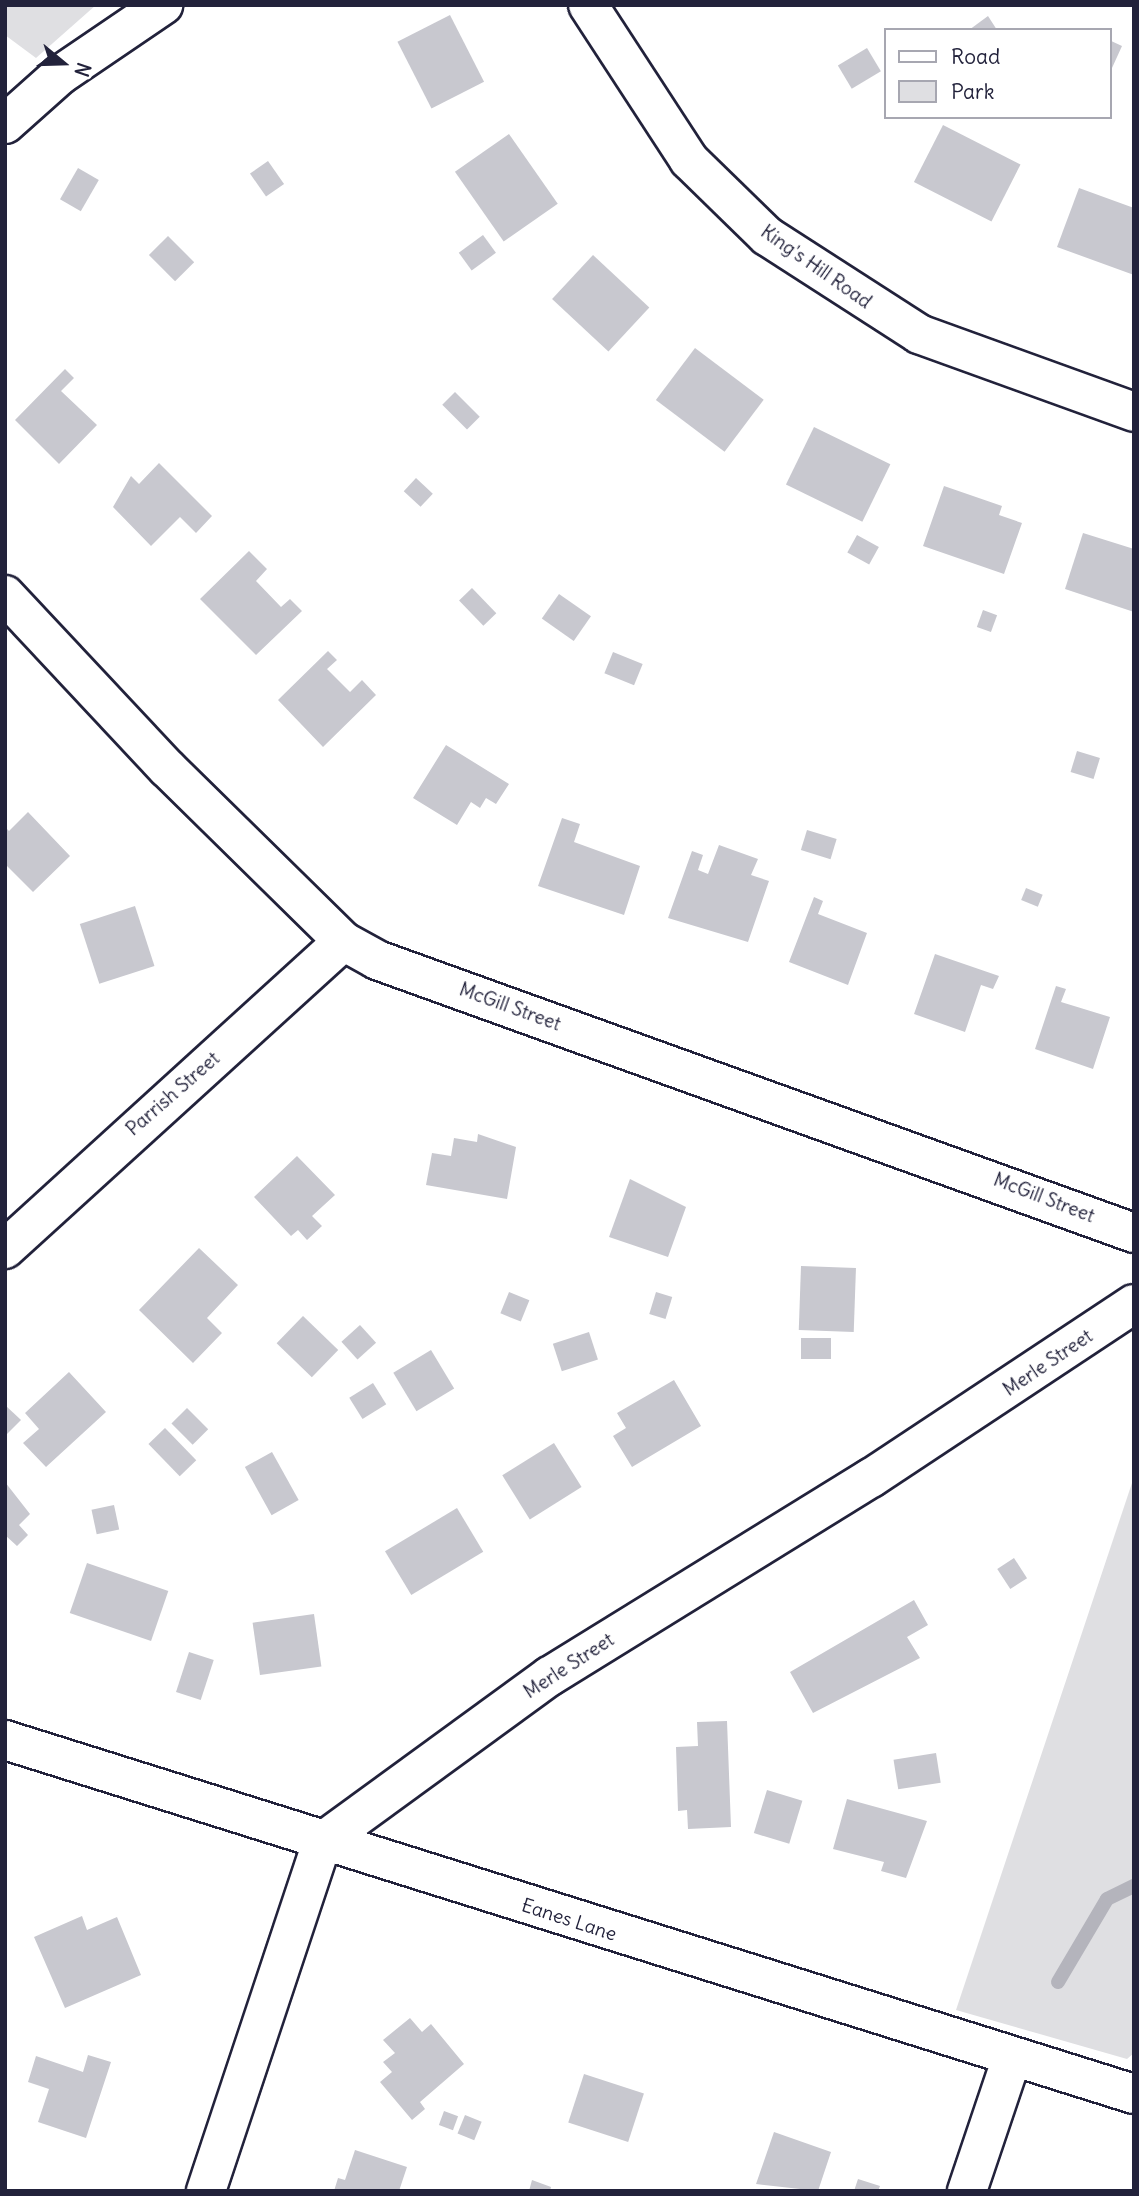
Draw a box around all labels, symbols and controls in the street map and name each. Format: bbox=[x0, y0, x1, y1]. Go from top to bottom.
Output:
north arrow bbox=[28, 28, 98, 98]
legend bbox=[884, 28, 1111, 119]
text: Road bbox=[951, 43, 1000, 70]
text: N bbox=[69, 60, 96, 80]
text: Park bbox=[951, 78, 994, 105]
street label: King's Hill Road bbox=[756, 220, 876, 314]
street label: McGill Street bbox=[456, 978, 564, 1036]
street label: Parrish Street bbox=[122, 1047, 224, 1141]
street label: McGill Street bbox=[990, 1168, 1098, 1228]
street label: Merle Street bbox=[999, 1325, 1097, 1401]
street label: Merle Street bbox=[520, 1628, 618, 1704]
street label: Eanes Lane bbox=[519, 1894, 619, 1946]

